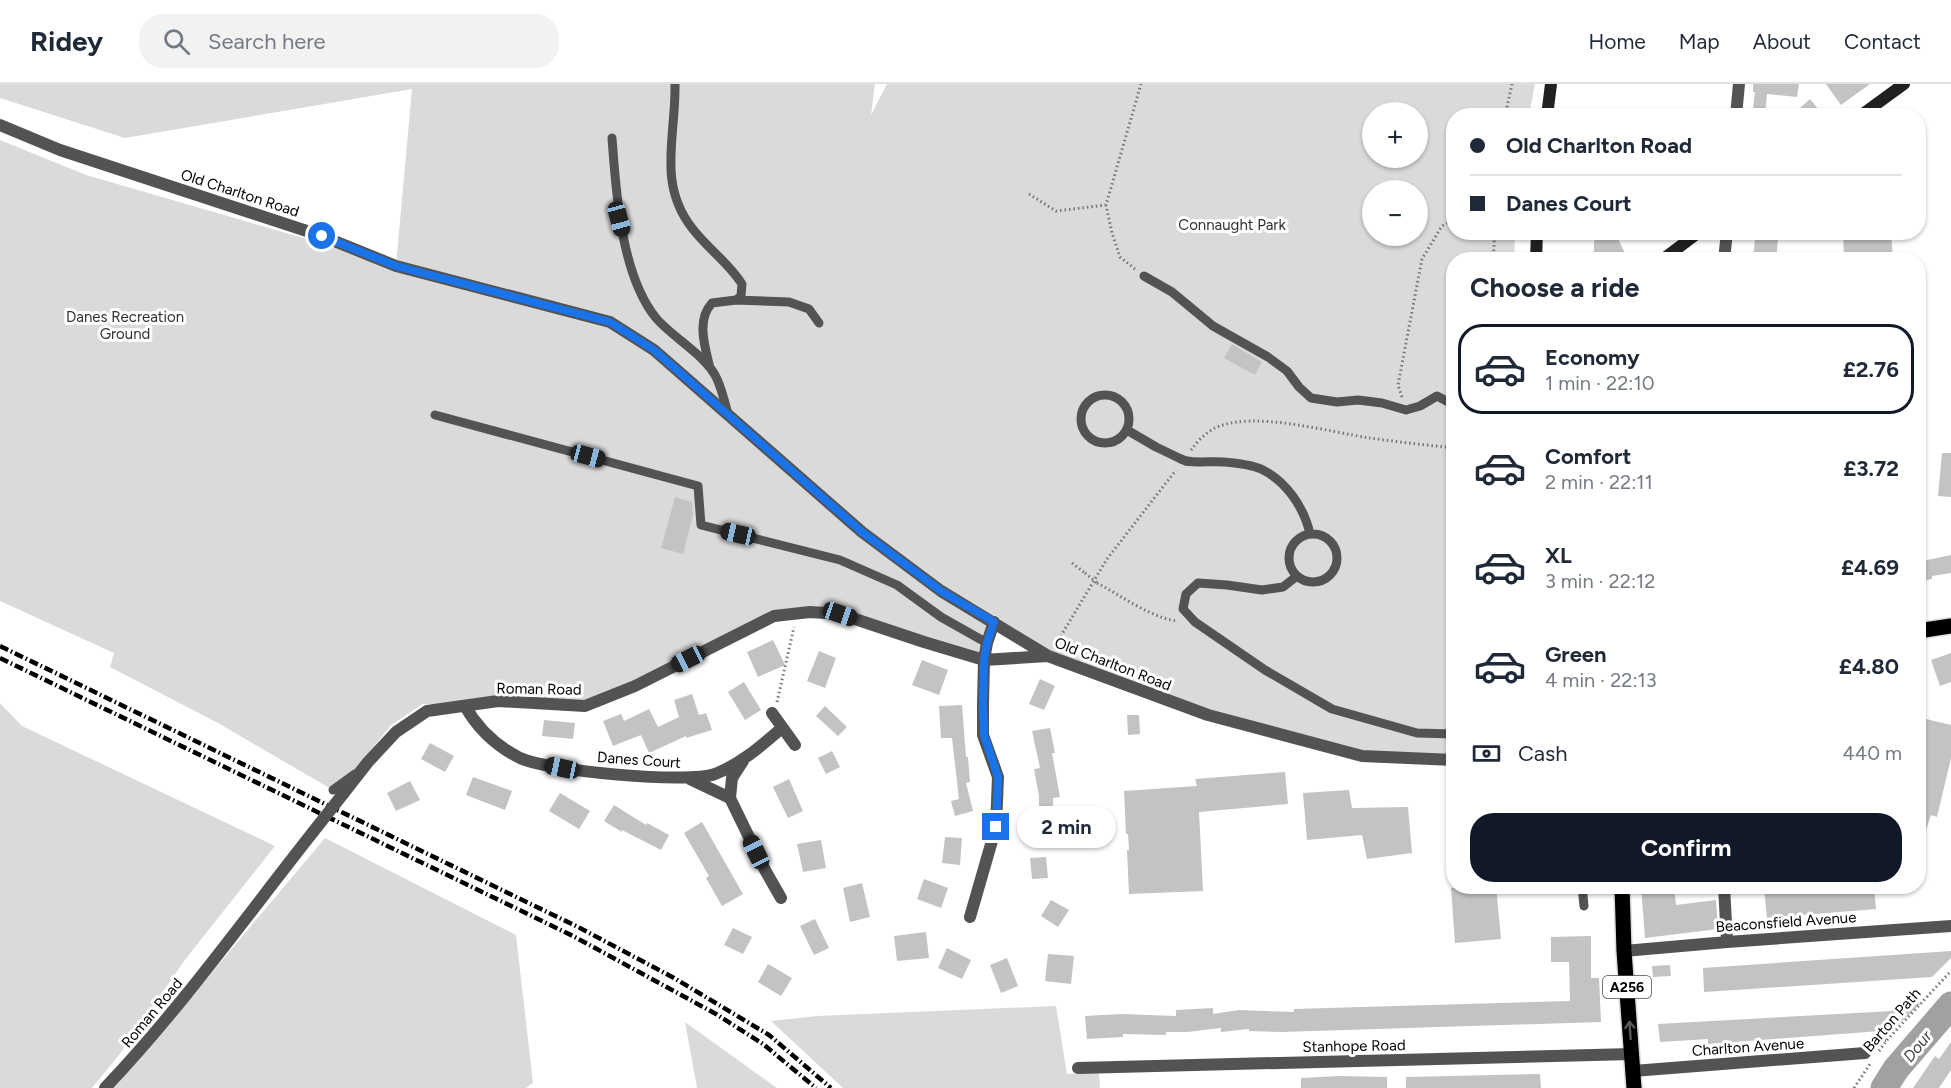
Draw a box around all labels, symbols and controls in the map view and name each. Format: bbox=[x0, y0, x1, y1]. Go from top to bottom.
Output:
search box bbox=[139, 14, 559, 68]
text: Ridey bbox=[30, 24, 103, 58]
icon: search bbox=[160, 25, 193, 58]
text: Search here bbox=[208, 28, 326, 55]
text: Home bbox=[1589, 29, 1646, 54]
text: Map bbox=[1679, 29, 1720, 54]
text: About bbox=[1753, 29, 1811, 54]
text: Contact bbox=[1844, 29, 1921, 54]
map controls bbox=[1362, 102, 1428, 246]
button: + bbox=[1362, 102, 1428, 168]
text: Old Charlton Road bbox=[1506, 132, 1692, 159]
street label: Old Charlton Road bbox=[178, 165, 302, 221]
button: − bbox=[1362, 180, 1428, 246]
text: Danes Court bbox=[1506, 190, 1632, 217]
car bbox=[606, 199, 632, 239]
park label: Connaught Park bbox=[1178, 216, 1286, 234]
route start bbox=[308, 222, 335, 249]
text: Choose a ride bbox=[1470, 271, 1639, 304]
park label: Danes Recreation Ground bbox=[66, 308, 184, 343]
icon: car bbox=[1473, 342, 1527, 396]
text: Economy bbox=[1545, 344, 1640, 371]
text: £2.76 bbox=[1843, 356, 1899, 383]
text: 1 min · 22:10 bbox=[1545, 371, 1654, 395]
icon: car bbox=[1473, 441, 1527, 495]
car bbox=[568, 443, 608, 469]
text: Comfort bbox=[1545, 443, 1631, 470]
text: £3.72 bbox=[1843, 455, 1899, 482]
text: 2 min · 22:11 bbox=[1545, 470, 1653, 494]
car bbox=[718, 521, 758, 547]
icon: car bbox=[1473, 540, 1527, 594]
text: XL bbox=[1545, 542, 1572, 569]
text: £4.69 bbox=[1841, 554, 1899, 581]
text: 3 min · 22:12 bbox=[1545, 569, 1655, 593]
car bbox=[820, 600, 860, 628]
street label: Old Charlton Road bbox=[1052, 633, 1174, 695]
icon: car bbox=[1473, 639, 1527, 693]
text: Green bbox=[1545, 641, 1607, 668]
car bbox=[668, 643, 708, 675]
text: £4.80 bbox=[1839, 653, 1899, 680]
text: 4 min · 22:13 bbox=[1545, 668, 1657, 692]
street label: Roman Road bbox=[496, 679, 582, 699]
icon: cash bbox=[1470, 737, 1503, 770]
text: Cash bbox=[1518, 740, 1568, 767]
text: 440 m bbox=[1842, 741, 1902, 765]
street label: Danes Court bbox=[597, 748, 682, 772]
car bbox=[543, 755, 581, 781]
callout: 2 min bbox=[1017, 806, 1116, 848]
route end bbox=[982, 813, 1009, 840]
button: Confirm bbox=[1470, 813, 1902, 882]
text: 2 min bbox=[1041, 815, 1092, 839]
car bbox=[740, 832, 772, 872]
street label: Beaconsfield Avenue bbox=[1715, 908, 1857, 936]
street label: Roman Road bbox=[118, 975, 186, 1051]
road number: A256 bbox=[1603, 976, 1651, 998]
street label: Barton Path bbox=[1859, 984, 1925, 1056]
one-way arrow bbox=[1624, 1020, 1635, 1040]
water label: Dour bbox=[1899, 1026, 1936, 1066]
street label: Charlton Avenue bbox=[1691, 1034, 1805, 1060]
street label: Stanhope Road bbox=[1302, 1036, 1406, 1056]

